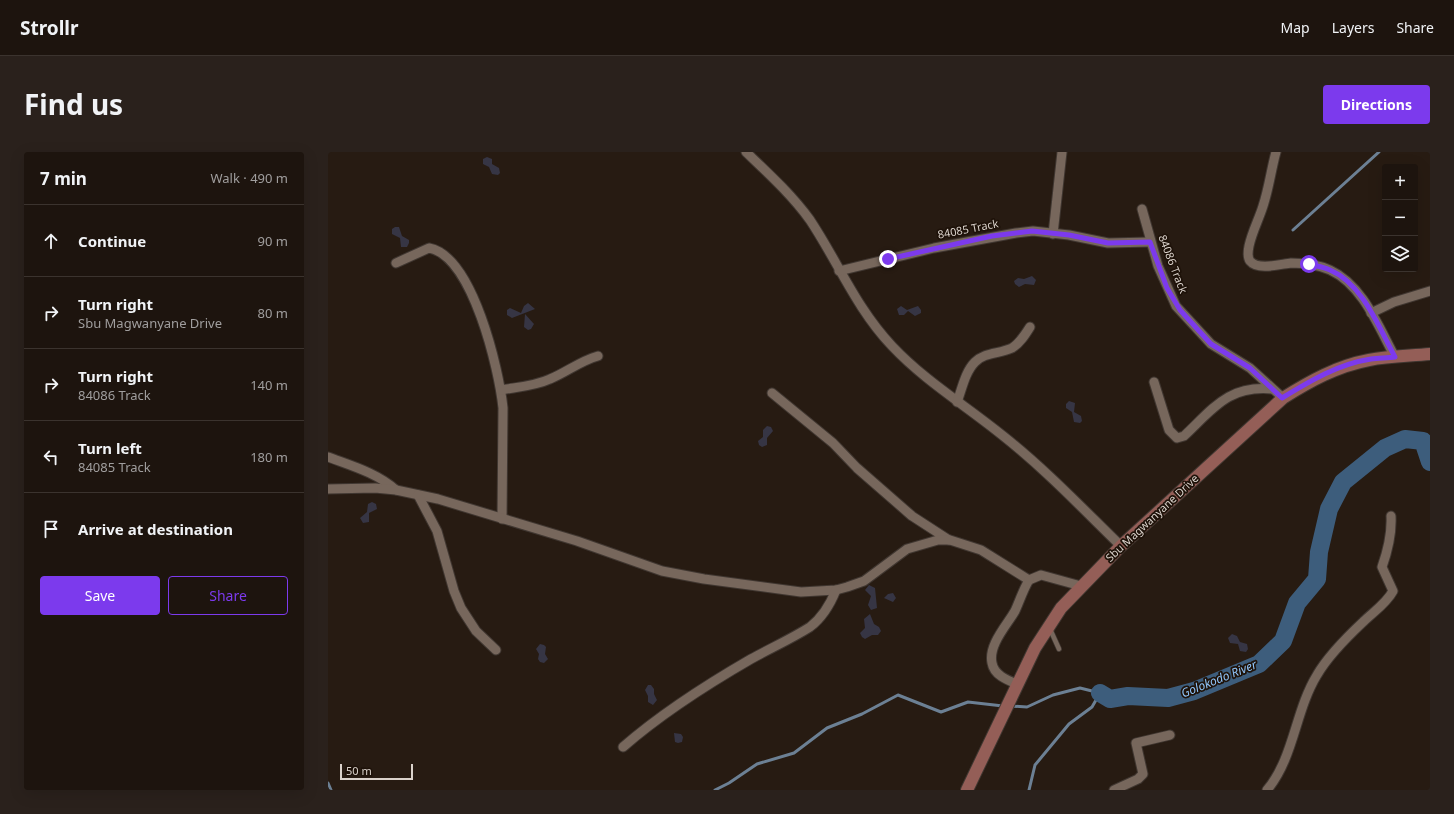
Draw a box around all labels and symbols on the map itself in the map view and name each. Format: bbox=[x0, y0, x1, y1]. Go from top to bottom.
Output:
street label: 84085 Track bbox=[936, 215, 1000, 242]
street label: 84086 Track bbox=[1155, 232, 1192, 295]
route end bbox=[879, 250, 897, 268]
route start bbox=[1300, 255, 1318, 273]
street label: Sbu Magwanyane Drive bbox=[1102, 471, 1201, 565]
water label: Golokodo River bbox=[1178, 655, 1260, 701]
scale bar bbox=[340, 762, 413, 781]

